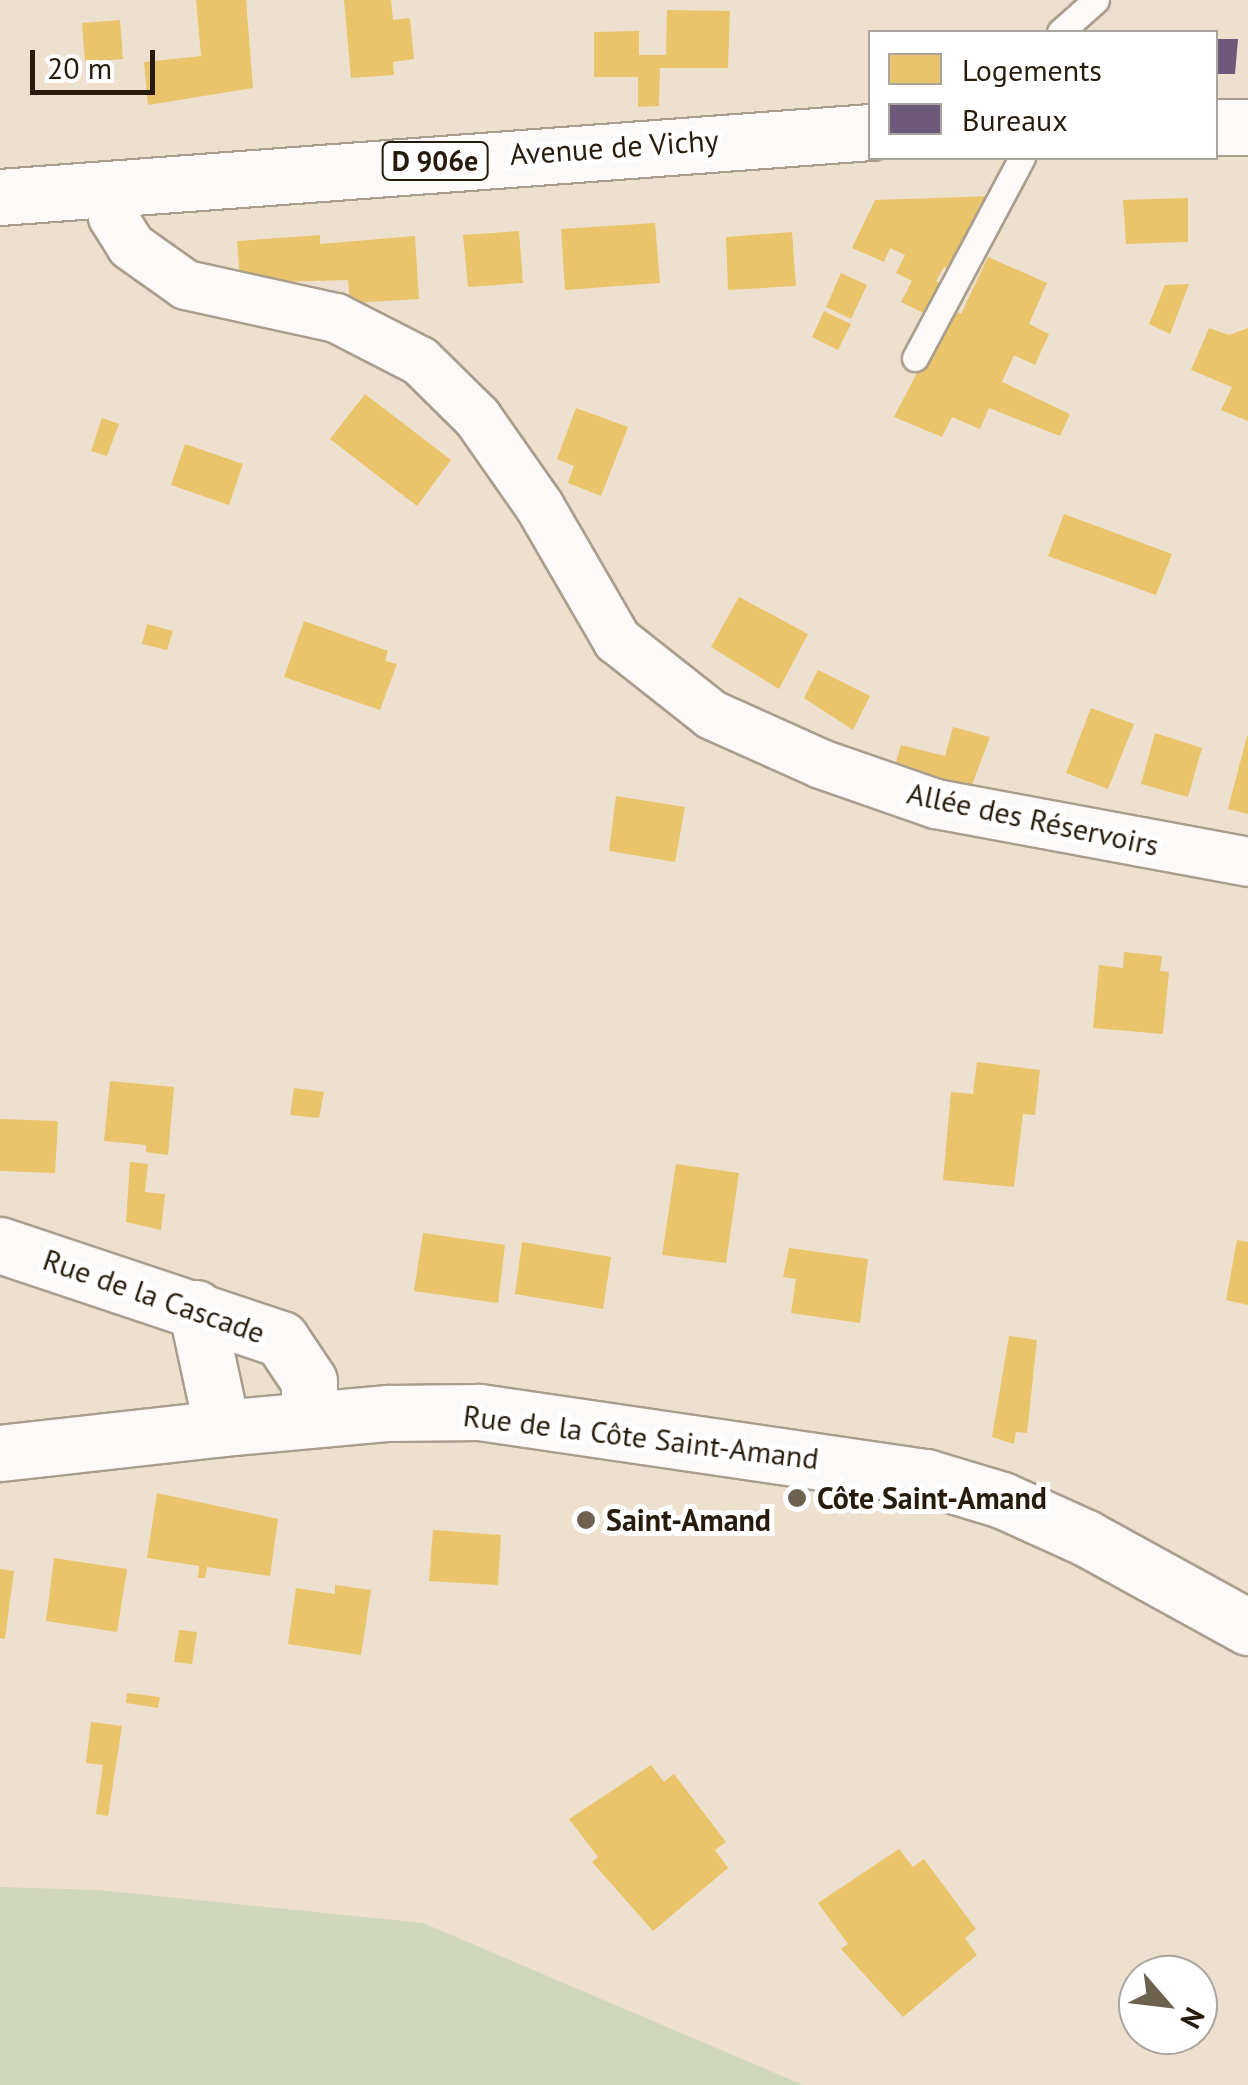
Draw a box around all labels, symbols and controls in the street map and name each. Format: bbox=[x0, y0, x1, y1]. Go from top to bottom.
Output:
scale bar bbox=[35, 30, 160, 92]
legend bbox=[868, 30, 1218, 160]
text: 20 m bbox=[47, 48, 112, 87]
text: Logements bbox=[962, 50, 1102, 89]
text: Bureaux bbox=[962, 100, 1068, 139]
street label: Avenue de Vichy bbox=[508, 122, 720, 172]
road number: D 906e bbox=[380, 138, 490, 184]
street label: Allée des Réservoirs bbox=[904, 775, 1162, 863]
street label: Rue de la Cascade bbox=[38, 1241, 270, 1351]
street label: Rue de la Côte Saint-Amand bbox=[461, 1397, 821, 1477]
place label: Côte Saint-Amand bbox=[817, 1480, 1047, 1516]
marker: Côte Saint-Amand bbox=[786, 1487, 808, 1509]
place label: Saint-Amand bbox=[606, 1502, 771, 1538]
marker: Saint-Amand bbox=[575, 1509, 597, 1531]
north arrow bbox=[1118, 1955, 1218, 2055]
text: N bbox=[1173, 2002, 1214, 2035]

